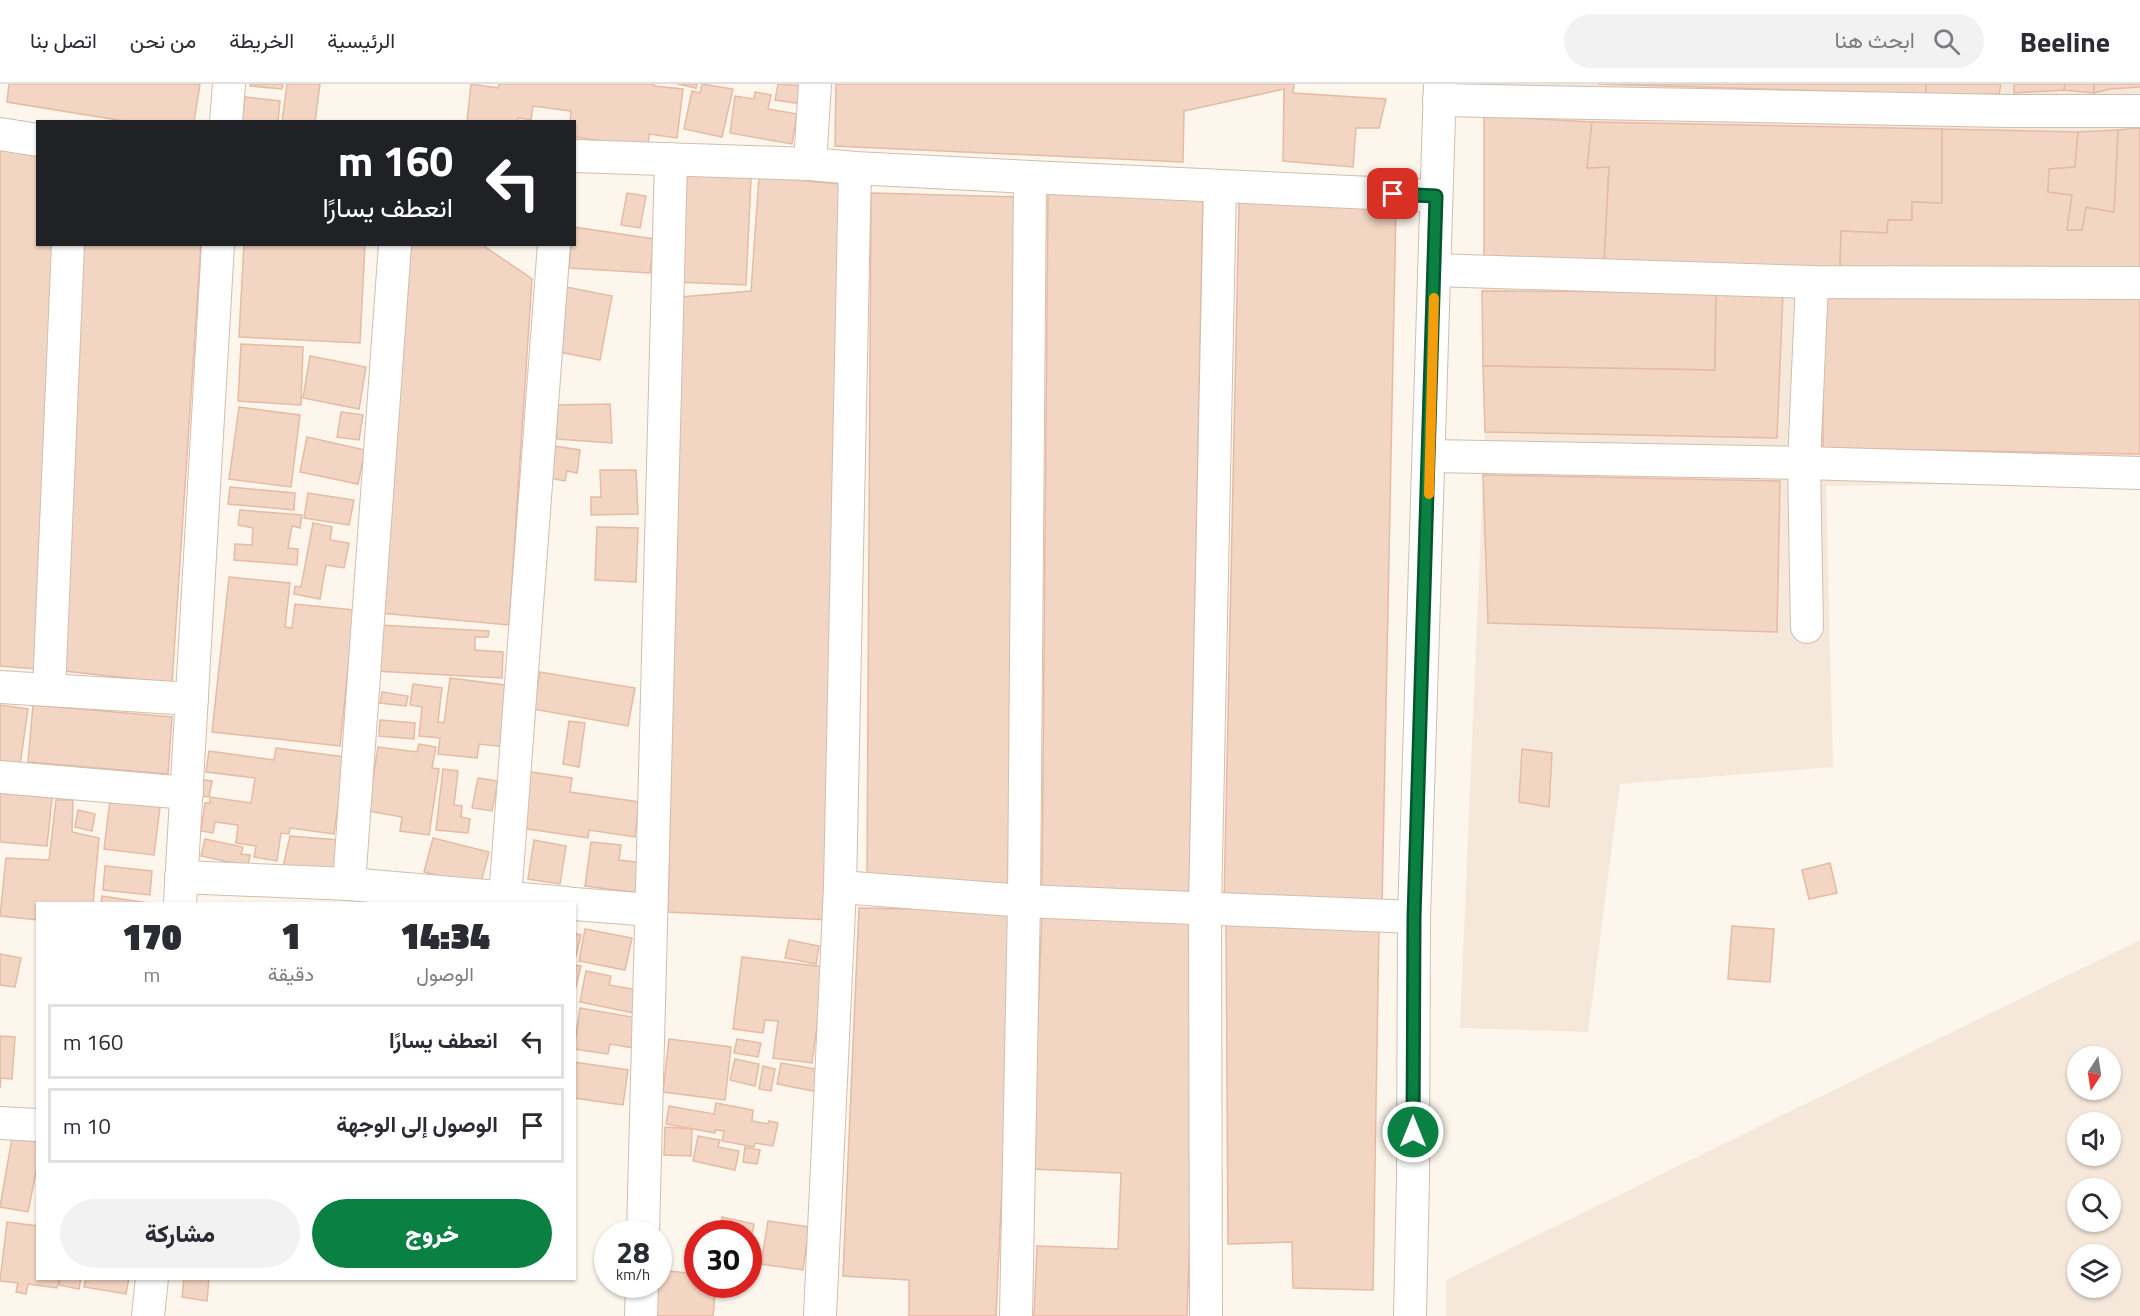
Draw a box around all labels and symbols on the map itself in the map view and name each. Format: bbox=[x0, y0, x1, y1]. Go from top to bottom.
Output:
pin bbox=[1367, 168, 1418, 219]
north arrow bbox=[2067, 1046, 2121, 1100]
position arrow bbox=[1381, 1100, 1445, 1164]
speed limit sign: 30 bbox=[684, 1220, 762, 1298]

